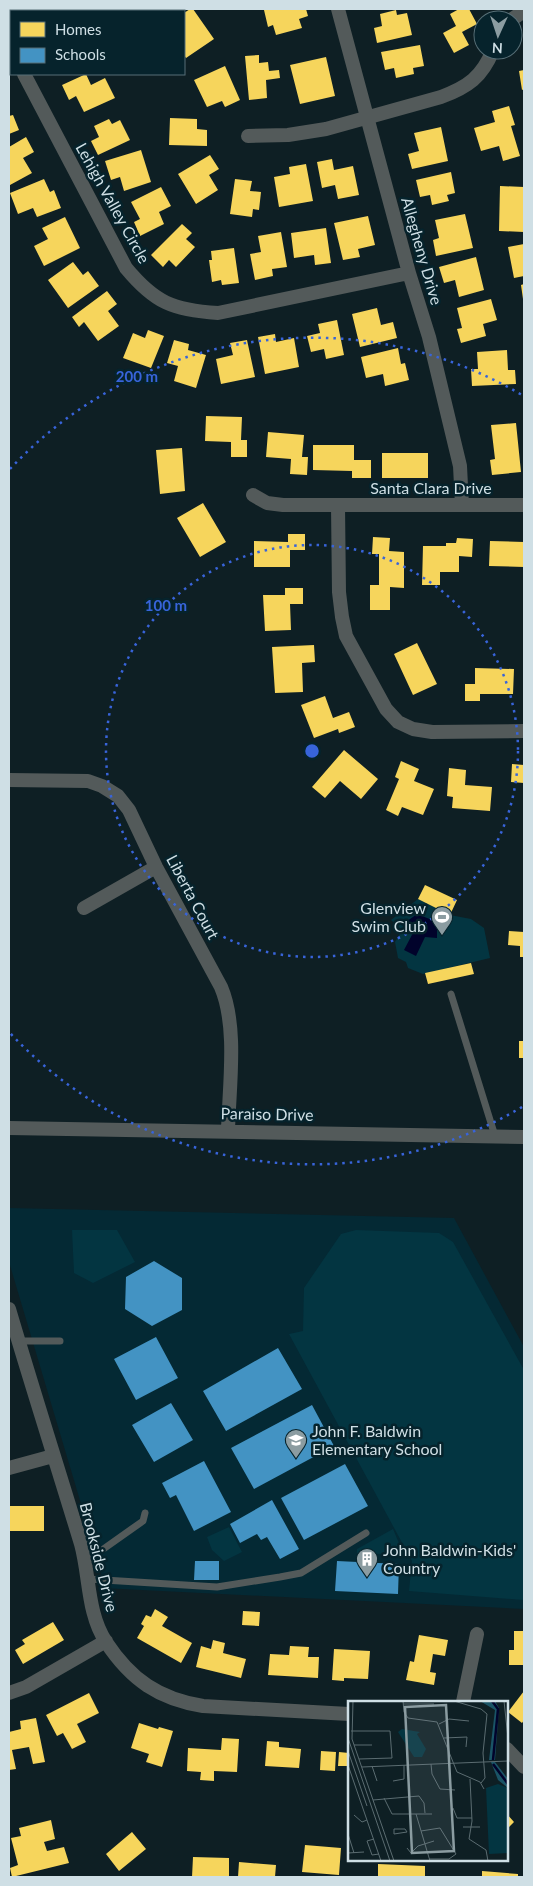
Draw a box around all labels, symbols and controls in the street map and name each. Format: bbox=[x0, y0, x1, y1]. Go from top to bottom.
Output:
legend bbox=[10, 10, 185, 75]
north arrow bbox=[473, 10, 523, 60]
text: Homes bbox=[55, 20, 101, 38]
text: N bbox=[491, 40, 503, 57]
text: Schools bbox=[55, 45, 106, 63]
street label: Lehigh Valley Circle bbox=[72, 139, 154, 266]
street label: Allegheny Drive bbox=[398, 195, 447, 307]
text: 200 m bbox=[116, 367, 158, 385]
street label: Santa Clara Drive bbox=[370, 478, 492, 497]
text: 100 m bbox=[145, 596, 187, 614]
centre of rings bbox=[303, 742, 321, 760]
street label: Liberta Court bbox=[163, 851, 224, 943]
place label: Glenview Swim Club bbox=[352, 898, 426, 935]
sports icon: Glenview Swim Club bbox=[430, 905, 454, 936]
street label: Paraiso Drive bbox=[220, 1103, 314, 1124]
place label: John F. Baldwin Elementary School bbox=[312, 1421, 442, 1458]
school or university icon: John F. Baldwin Elementary School bbox=[284, 1428, 308, 1459]
street label: Brookside Drive bbox=[77, 1500, 122, 1614]
place label: John Baldwin-Kids' Country bbox=[383, 1540, 516, 1577]
building icon: John Baldwin-Kids' Country bbox=[355, 1547, 379, 1578]
inset map bbox=[348, 1701, 508, 1861]

